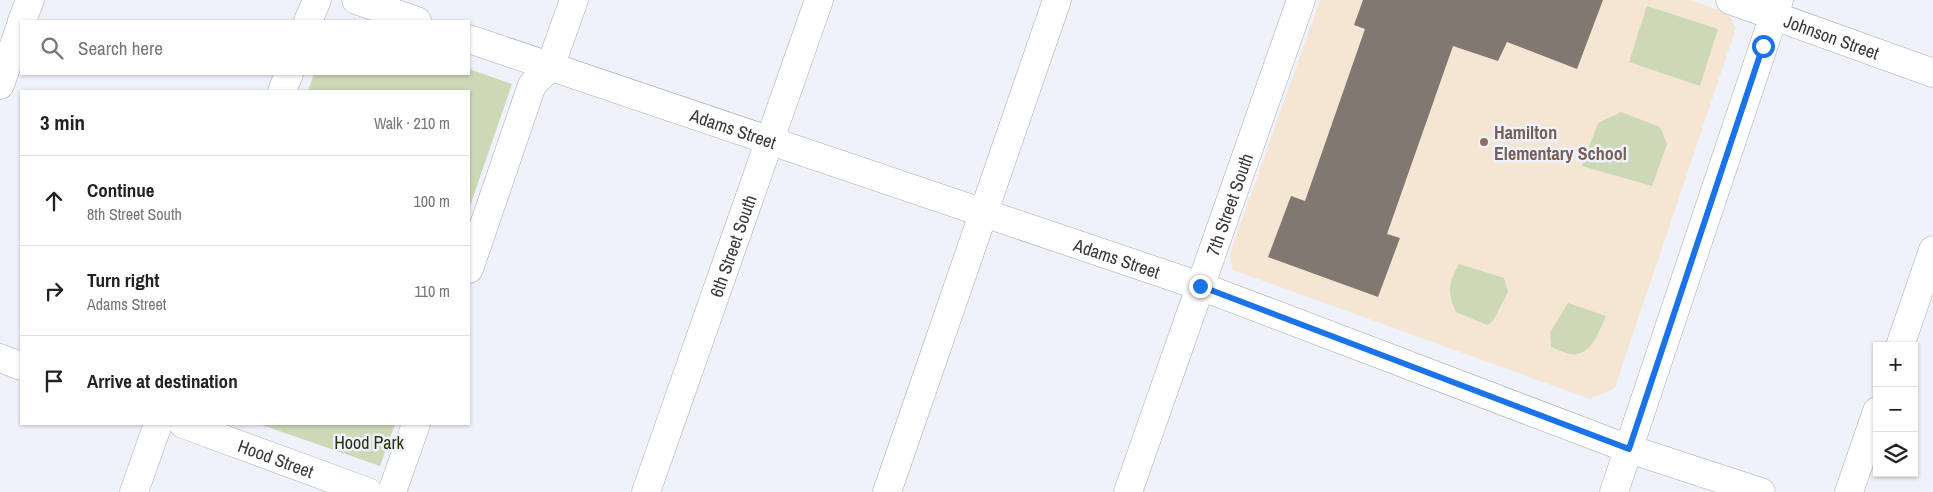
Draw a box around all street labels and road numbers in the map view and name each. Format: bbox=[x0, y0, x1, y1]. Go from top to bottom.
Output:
street label: Johnson Street bbox=[1781, 8, 1883, 65]
street label: Adams Street bbox=[686, 102, 780, 154]
street label: 7th Street South bbox=[1200, 150, 1259, 259]
street label: 6th Street South bbox=[703, 191, 762, 300]
street label: Adams Street bbox=[1070, 231, 1163, 284]
street label: Hood Street bbox=[235, 433, 317, 483]

